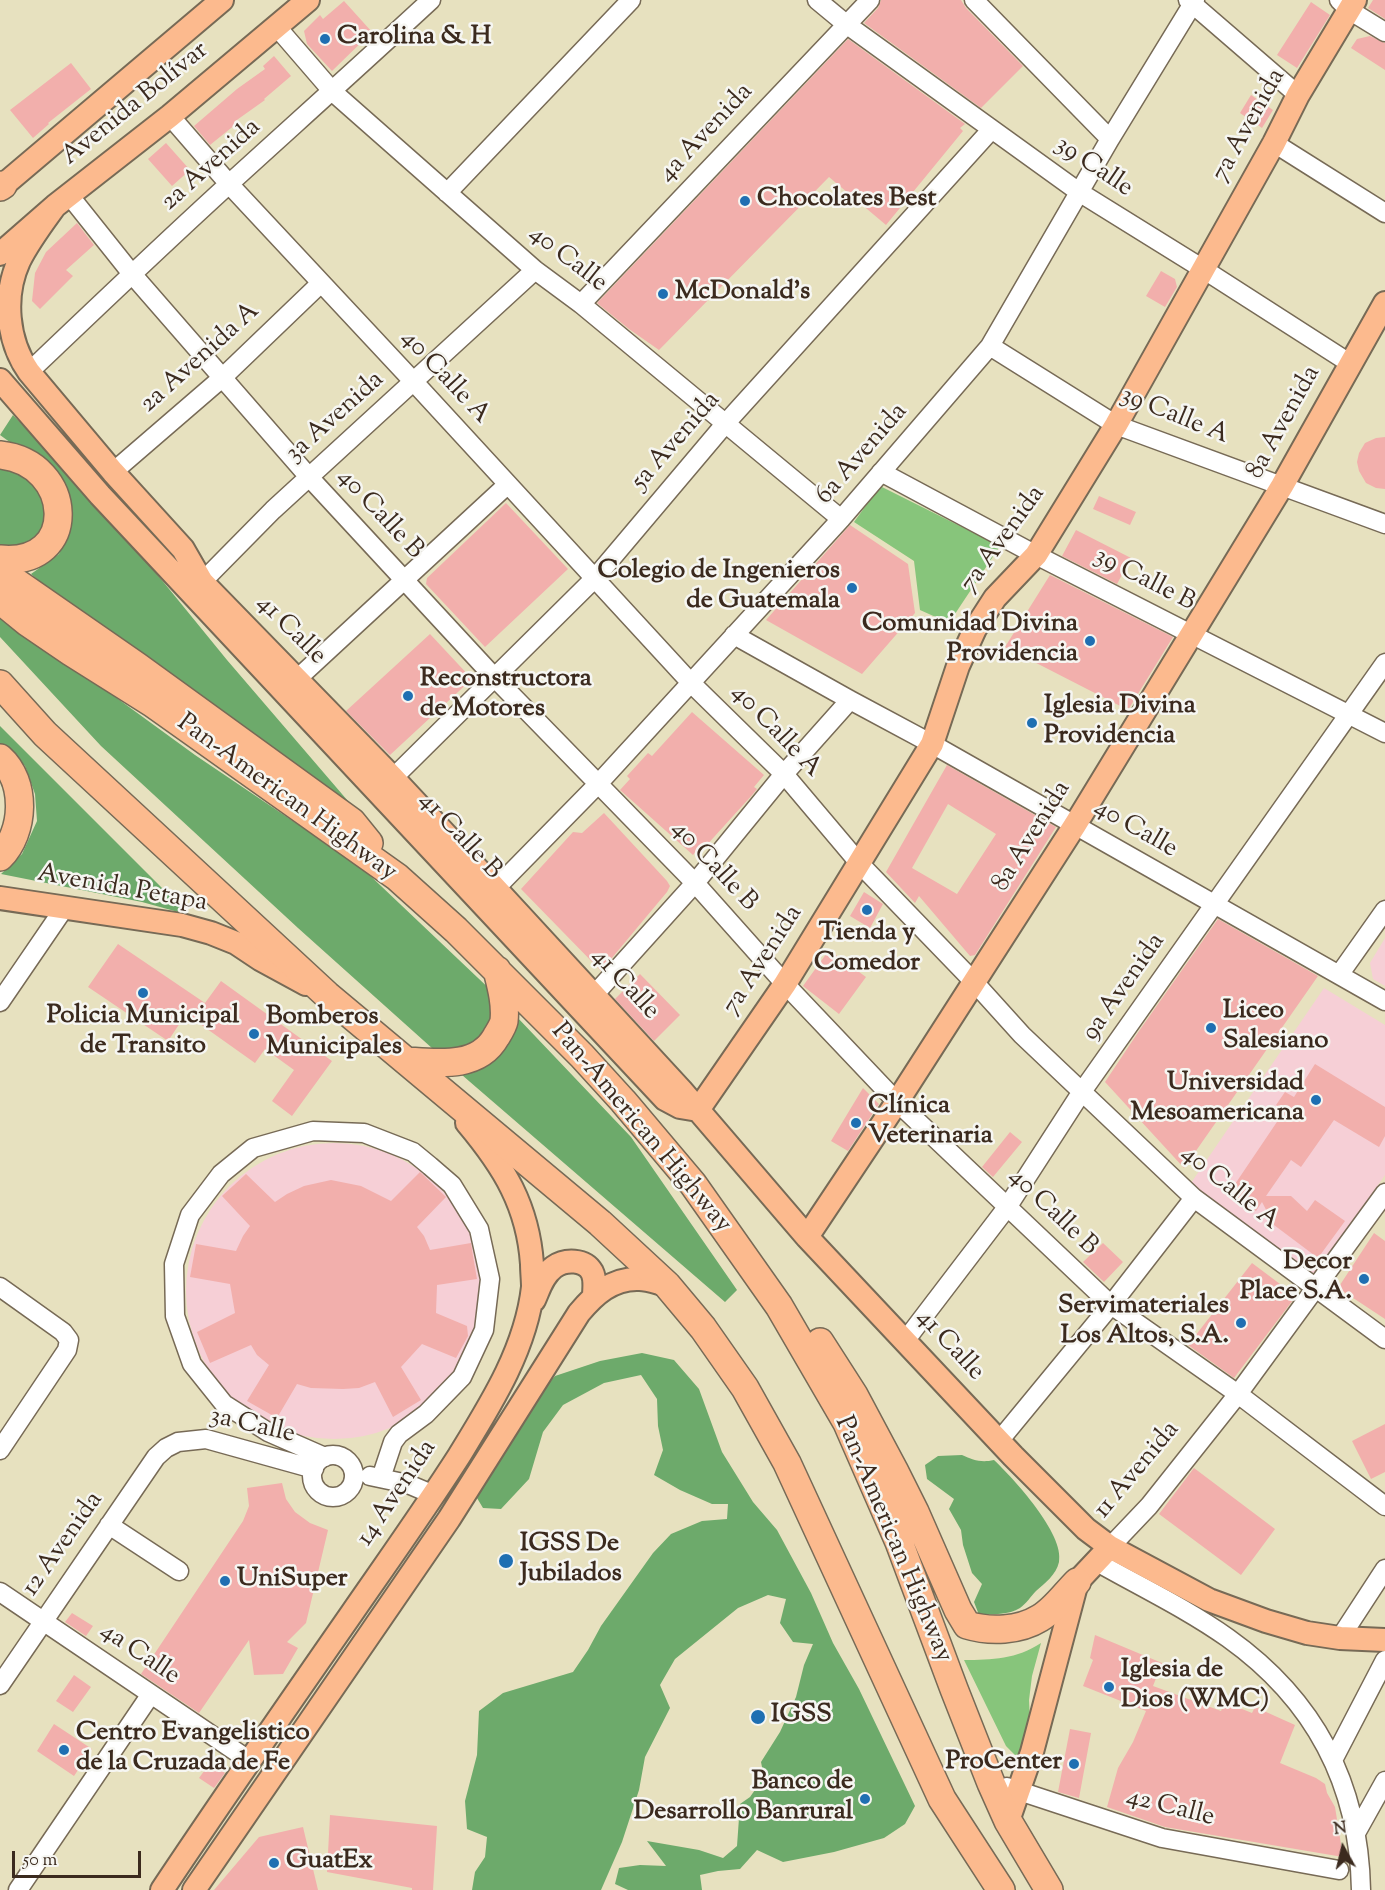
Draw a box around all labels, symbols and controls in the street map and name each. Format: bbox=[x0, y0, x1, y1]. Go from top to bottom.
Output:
place label: Carolina & H bbox=[337, 23, 491, 55]
marker: Carolina & H bbox=[318, 32, 332, 46]
street label: Avenida Bolívar bbox=[56, 36, 216, 174]
street label: 7a Avenida bbox=[1206, 64, 1294, 188]
street label: 4a Avenida bbox=[653, 78, 761, 190]
street label: 2a Avenida bbox=[156, 113, 268, 219]
street label: 39 Calle bbox=[1048, 131, 1138, 205]
place label: Chocolates Best bbox=[757, 185, 936, 217]
marker: Chocolates Best bbox=[738, 194, 752, 208]
street label: 40 Calle bbox=[522, 220, 612, 300]
place label: McDonald's bbox=[675, 278, 810, 310]
marker: McDonald's bbox=[656, 287, 670, 301]
street label: 2a Avenida A bbox=[135, 297, 267, 421]
street label: 40 Calle A bbox=[392, 324, 496, 432]
street label: 8a Avenida bbox=[1241, 361, 1329, 485]
street label: 3a Avenida bbox=[280, 366, 392, 470]
street label: 39 Calle A bbox=[1115, 381, 1233, 453]
street label: 5a Avenida bbox=[626, 386, 728, 498]
street label: 6a Avenida bbox=[810, 398, 916, 512]
street label: 40 Calle B bbox=[329, 463, 429, 567]
street label: 7a Avenida bbox=[955, 480, 1053, 600]
street label: 39 Calle B bbox=[1088, 542, 1200, 620]
place label: Colegio de Ingenieros de Guatemala bbox=[598, 557, 840, 618]
marker: Colegio de Ingenieros de Guatemala bbox=[845, 581, 859, 595]
street label: 41 Calle bbox=[248, 589, 332, 673]
place label: Comunidad Divina Providencia bbox=[862, 610, 1078, 672]
marker: Comunidad Divina Providencia bbox=[1083, 634, 1097, 648]
place label: Reconstructora de Motores bbox=[420, 665, 592, 726]
street label: 40 Calle A bbox=[723, 679, 827, 785]
marker: Reconstructora de Motores bbox=[401, 689, 415, 703]
place label: Iglesia Divina Providencia bbox=[1044, 692, 1196, 754]
street label: Pan-American Highway bbox=[170, 709, 402, 889]
marker: Iglesia Divina Providencia bbox=[1025, 716, 1039, 730]
street label: 8a Avenida bbox=[987, 776, 1079, 898]
street label: 41 Calle B bbox=[411, 787, 507, 887]
street label: 40 Calle bbox=[1088, 794, 1182, 866]
street label: 40 Calle B bbox=[663, 815, 763, 919]
street label: Avenida Petapa bbox=[35, 860, 209, 920]
street label: 7a Avenida bbox=[717, 900, 811, 1022]
marker: Tienda y Comedor bbox=[860, 903, 874, 917]
place label: Tienda y Comedor bbox=[814, 919, 920, 981]
street label: 9a Avenida bbox=[1077, 928, 1173, 1048]
street label: 41 Calle bbox=[583, 943, 665, 1027]
marker: Policia Municipal de Transito bbox=[136, 986, 150, 1000]
place label: Liceo Salesiano bbox=[1223, 997, 1329, 1058]
place label: Policia Municipal de Transito bbox=[47, 1002, 239, 1064]
place label: Bomberos Municipales bbox=[266, 1003, 402, 1064]
street label: Pan-American Highway bbox=[543, 1018, 737, 1240]
marker: Liceo Salesiano bbox=[1204, 1021, 1218, 1035]
marker: Bomberos Municipales bbox=[247, 1027, 261, 1041]
place label: Universidad Mesoamericana bbox=[1131, 1069, 1304, 1130]
place label: Clínica Veterinaria bbox=[868, 1092, 993, 1154]
marker: Universidad Mesoamericana bbox=[1309, 1093, 1323, 1107]
marker: Clínica Veterinaria bbox=[849, 1116, 863, 1130]
street label: 40 Calle A bbox=[1173, 1140, 1285, 1238]
street label: 40 Calle B bbox=[1001, 1163, 1103, 1263]
place label: Decor Place S.A. bbox=[1240, 1248, 1352, 1310]
marker: Decor Place S.A. bbox=[1357, 1272, 1371, 1286]
place label: Servimateriales Los Altos, S.A. bbox=[1058, 1292, 1229, 1354]
street label: 41 Calle bbox=[908, 1304, 990, 1388]
marker: Servimateriales Los Altos, S.A. bbox=[1234, 1316, 1248, 1330]
street label: 3a Calle bbox=[206, 1402, 298, 1452]
street label: Pan-American Highway bbox=[826, 1412, 958, 1668]
street label: 11 Avenida bbox=[1088, 1416, 1188, 1526]
street label: 14 Avenida bbox=[351, 1435, 445, 1553]
street label: 12 Avenida bbox=[17, 1487, 111, 1603]
place label: IGSS De Jubilados bbox=[520, 1530, 622, 1592]
marker: IGSS De Jubilados bbox=[497, 1552, 515, 1570]
place label: UniSuper bbox=[237, 1565, 348, 1597]
marker: UniSuper bbox=[218, 1574, 232, 1588]
street label: 4a Calle bbox=[93, 1617, 185, 1693]
place label: Iglesia de Dios (WMC) bbox=[1121, 1656, 1269, 1718]
marker: Iglesia de Dios (WMC) bbox=[1102, 1680, 1116, 1694]
place label: IGSS bbox=[771, 1701, 832, 1733]
marker: IGSS bbox=[749, 1708, 767, 1726]
place label: Centro Evangelistico de la Cruzada de Fe bbox=[76, 1719, 310, 1780]
marker: Centro Evangelistico de la Cruzada de Fe bbox=[57, 1743, 71, 1757]
place label: ProCenter bbox=[946, 1748, 1062, 1780]
marker: ProCenter bbox=[1067, 1757, 1081, 1771]
place label: Banco de Desarrollo Banrural bbox=[634, 1768, 853, 1829]
street label: 42 Calle bbox=[1123, 1783, 1217, 1835]
marker: Banco de Desarrollo Banrural bbox=[858, 1792, 872, 1806]
text: N bbox=[1332, 1817, 1348, 1842]
north arrow bbox=[1313, 1818, 1373, 1878]
scale bar bbox=[15, 1839, 144, 1877]
place label: GuatEx bbox=[286, 1847, 373, 1879]
text: 50 m bbox=[23, 1848, 57, 1874]
marker: GuatEx bbox=[267, 1856, 281, 1870]

